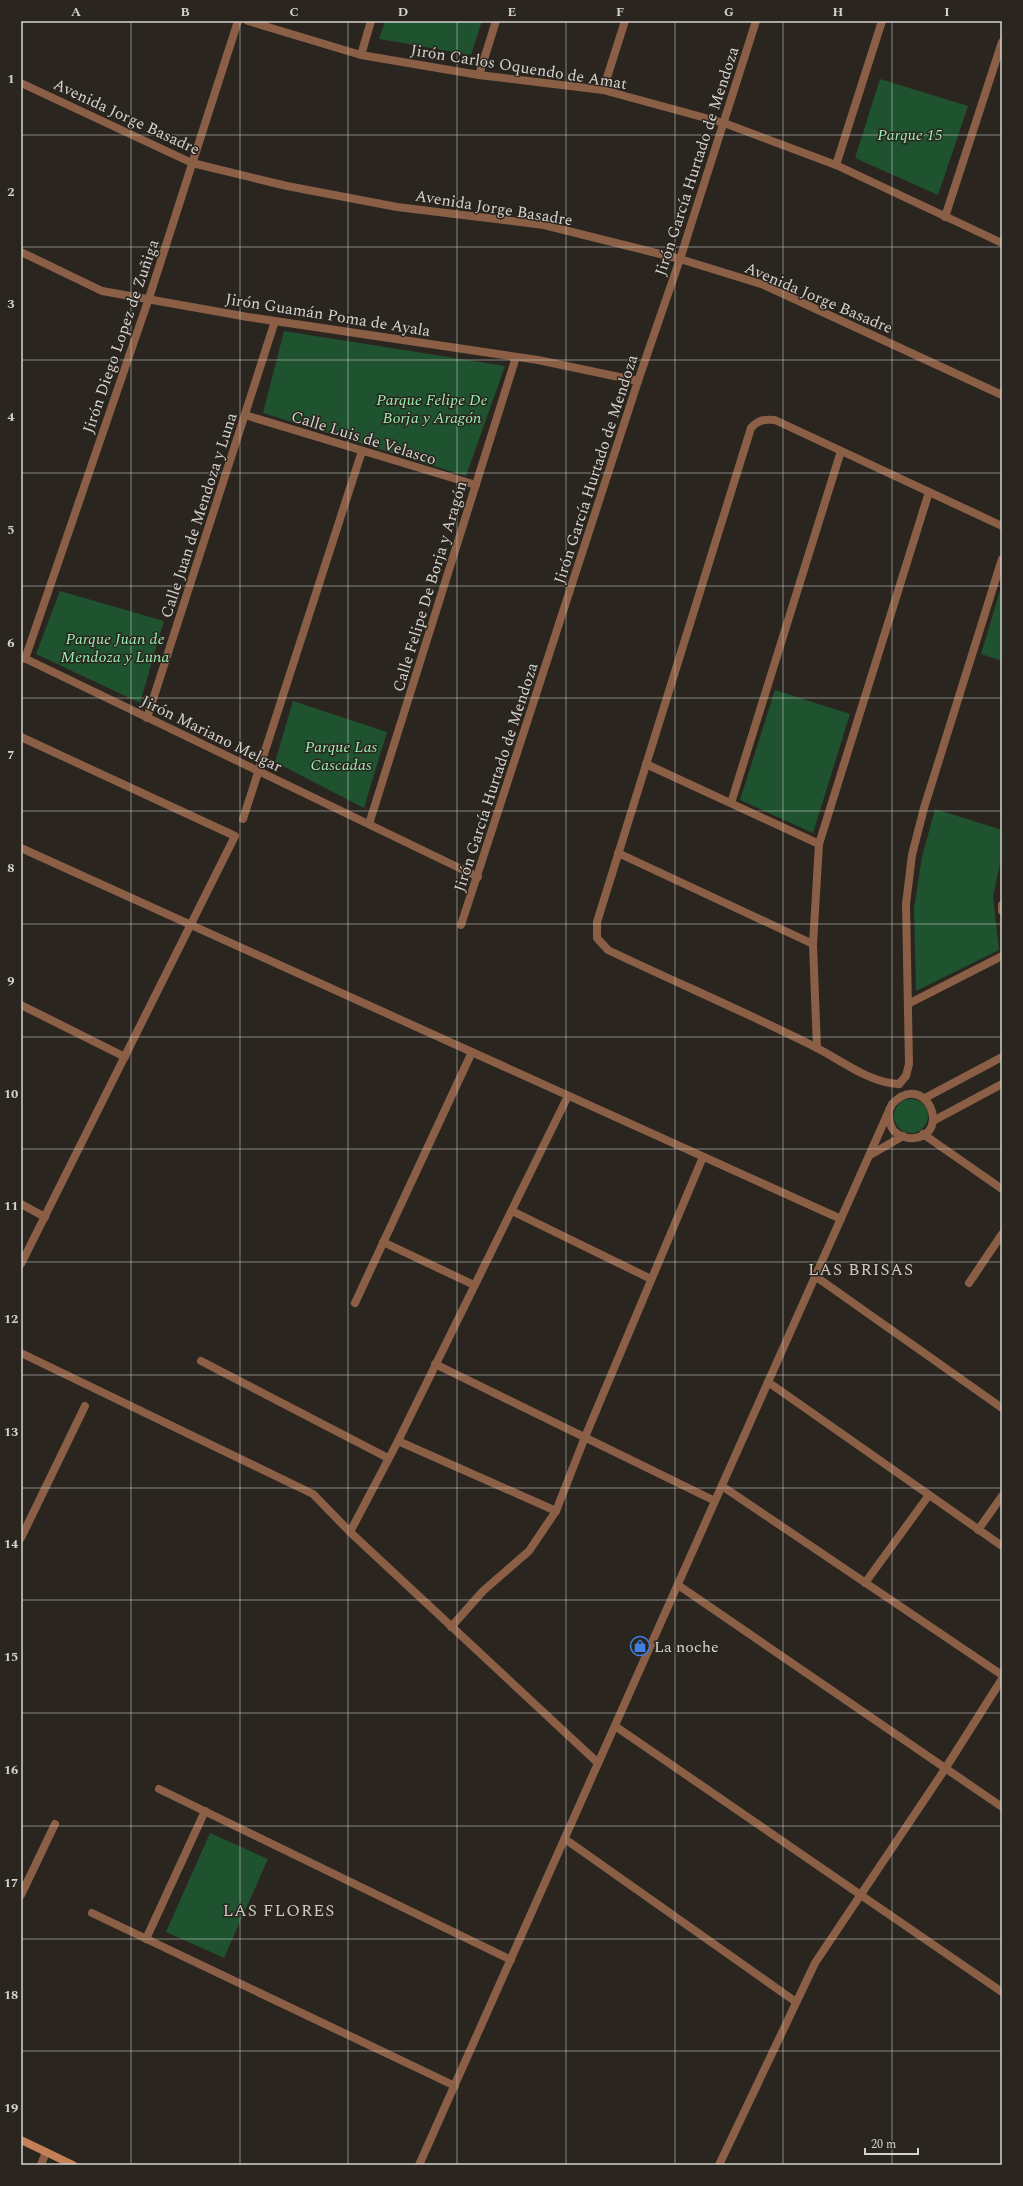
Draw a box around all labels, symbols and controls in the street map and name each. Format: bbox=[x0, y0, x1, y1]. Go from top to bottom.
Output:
text: A bbox=[71, 2, 81, 22]
text: B bbox=[180, 2, 190, 22]
text: C bbox=[289, 2, 299, 22]
text: D bbox=[398, 2, 408, 22]
text: E bbox=[508, 2, 517, 22]
text: F bbox=[616, 2, 624, 22]
text: G bbox=[724, 2, 734, 22]
text: H bbox=[833, 2, 844, 22]
text: I bbox=[944, 2, 950, 22]
street label: Jirón Carlos Oquendo de Amat bbox=[409, 38, 629, 96]
street label: Jirón García Hurtado de Mendoza bbox=[648, 43, 745, 279]
text: 1 bbox=[7, 69, 15, 89]
street label: Avenida Jorge Basadre bbox=[49, 72, 204, 161]
park label: Parque 15 bbox=[877, 123, 943, 147]
text: 2 bbox=[7, 182, 15, 202]
street label: Avenida Jorge Basadre bbox=[413, 184, 574, 232]
street label: Jirón Diego Lopez de Zuñiga bbox=[76, 236, 166, 437]
street label: Avenida Jorge Basadre bbox=[741, 256, 897, 340]
street label: Jirón Guamán Poma de Ayala bbox=[224, 287, 432, 343]
text: 3 bbox=[7, 294, 15, 314]
street label: Jirón García Hurtado de Mendoza bbox=[547, 351, 644, 587]
park label: Parque Felipe De Borja y Aragón bbox=[376, 388, 488, 430]
street label: Calle Luis de Velasco bbox=[288, 404, 439, 471]
text: 4 bbox=[7, 407, 15, 427]
street label: Calle Juan de Mendoza y Luna bbox=[154, 409, 244, 621]
street label: Calle Felipe De Borja y Aragón bbox=[386, 478, 473, 695]
text: 5 bbox=[7, 520, 15, 540]
park label: Parque Juan de Mendoza y Luna bbox=[61, 627, 169, 669]
text: 6 bbox=[7, 633, 15, 653]
street label: Jirón García Hurtado de Mendoza bbox=[447, 659, 544, 895]
street label: Jirón Mariano Melgar bbox=[137, 689, 286, 778]
park label: Parque Las Cascadas bbox=[305, 735, 378, 777]
text: 7 bbox=[7, 745, 15, 765]
text: 8 bbox=[7, 858, 15, 878]
text: 9 bbox=[7, 971, 15, 991]
text: 10 bbox=[4, 1084, 18, 1104]
text: 11 bbox=[4, 1196, 18, 1216]
district label: LAS BRISAS bbox=[808, 1257, 914, 1283]
text: 12 bbox=[4, 1309, 18, 1329]
text: 13 bbox=[4, 1422, 18, 1442]
text: 14 bbox=[4, 1534, 19, 1554]
shop icon: La noche bbox=[629, 1635, 651, 1657]
place label: La noche bbox=[654, 1635, 719, 1659]
text: 15 bbox=[4, 1647, 18, 1667]
text: 16 bbox=[4, 1760, 18, 1780]
text: 17 bbox=[4, 1873, 18, 1893]
district label: LAS FLORES bbox=[223, 1898, 335, 1924]
text: 18 bbox=[4, 1985, 18, 2005]
text: 19 bbox=[4, 2098, 18, 2118]
scale bar bbox=[865, 2130, 918, 2156]
text: 20 m bbox=[871, 2135, 896, 2154]

